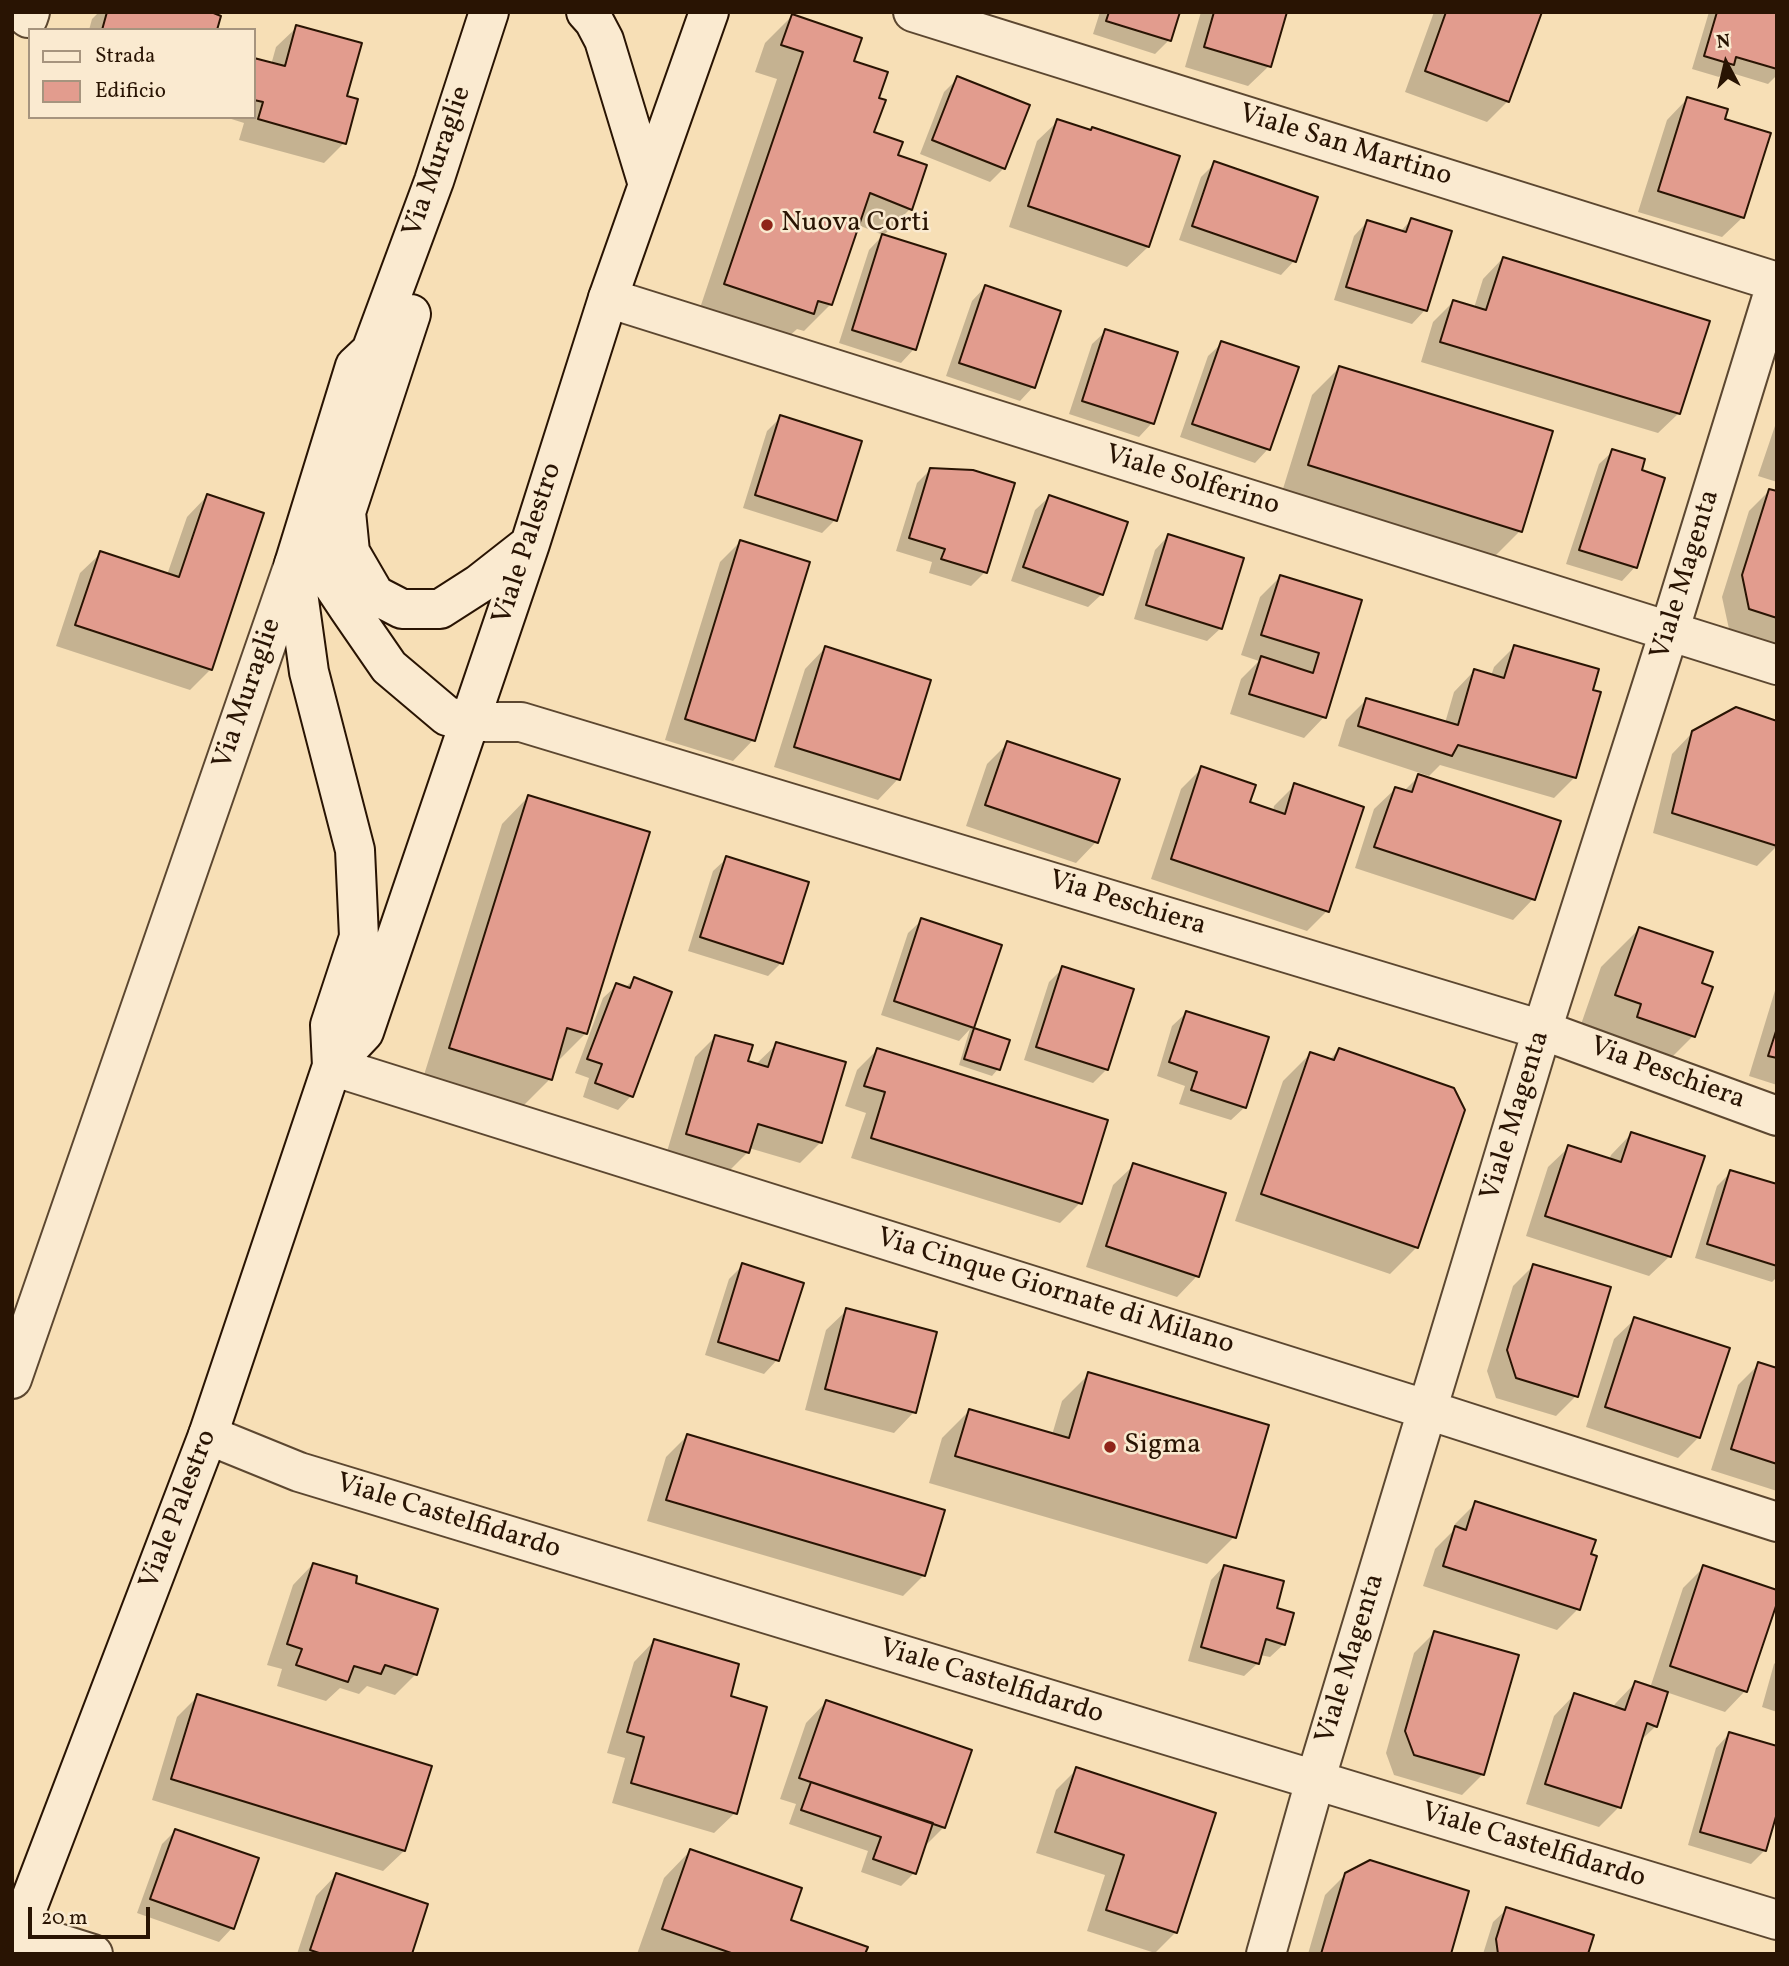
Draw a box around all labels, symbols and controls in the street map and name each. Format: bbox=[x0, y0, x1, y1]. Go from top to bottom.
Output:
legend bbox=[28, 28, 256, 119]
north arrow bbox=[1691, 28, 1761, 98]
text: N bbox=[1715, 28, 1732, 56]
text: Strada bbox=[95, 42, 156, 71]
text: Edificio bbox=[95, 77, 166, 106]
street label: Via Muraglie bbox=[398, 82, 480, 242]
street label: Viale San Martino bbox=[1235, 99, 1455, 195]
place label: Nuova Corti bbox=[781, 208, 930, 242]
marker: Nuova Corti bbox=[759, 217, 775, 233]
street label: Viale Solferino bbox=[1101, 440, 1283, 524]
street label: Viale Palestro bbox=[487, 459, 571, 629]
street label: Viale Magenta bbox=[1645, 486, 1729, 664]
street label: Via Muraglie bbox=[208, 614, 290, 774]
street label: Via Peschiera bbox=[1044, 865, 1210, 945]
street label: Viale Magenta bbox=[1475, 1027, 1559, 1205]
street label: Via Peschiera bbox=[1585, 1031, 1749, 1119]
street label: Via Cinque Giornate di Milano bbox=[872, 1223, 1238, 1363]
street label: Viale Palestro bbox=[134, 1426, 226, 1594]
place label: Sigma bbox=[1124, 1430, 1201, 1464]
marker: Sigma bbox=[1102, 1439, 1118, 1455]
street label: Viale Castelfidardo bbox=[332, 1468, 564, 1568]
street label: Viale Magenta bbox=[1310, 1570, 1394, 1748]
street label: Viale Castelfidardo bbox=[875, 1633, 1107, 1733]
street label: Viale Castelfidardo bbox=[1417, 1797, 1649, 1897]
scale bar bbox=[32, 1892, 154, 1936]
text: 20 m bbox=[41, 1904, 87, 1933]

